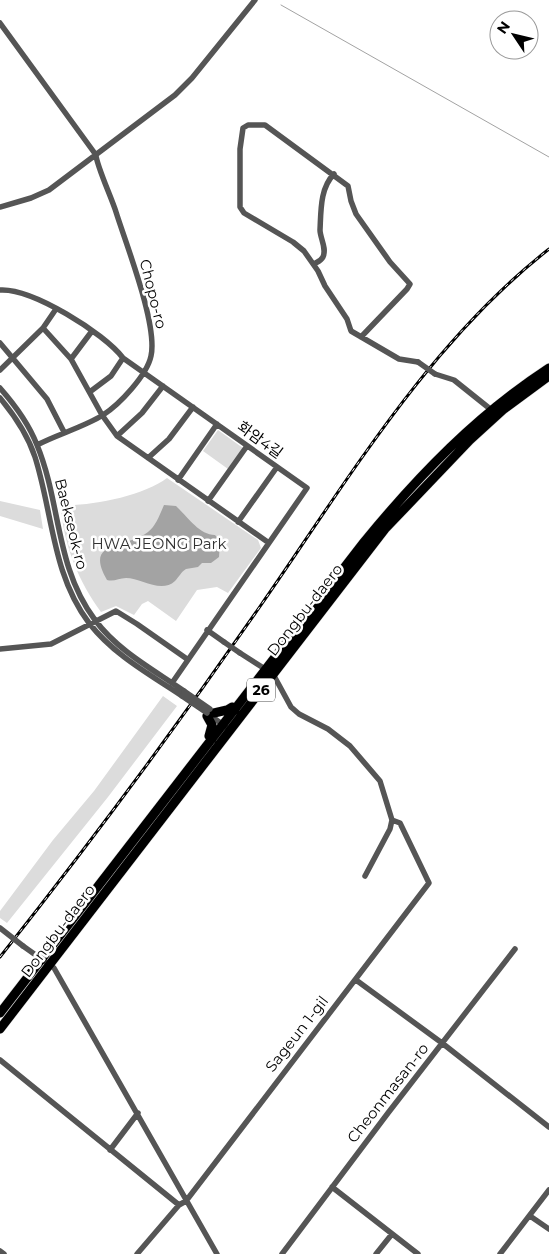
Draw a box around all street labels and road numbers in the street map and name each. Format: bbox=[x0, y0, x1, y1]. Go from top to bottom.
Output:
street label: Chopo-ro bbox=[136, 257, 171, 331]
street label: 화암4길 bbox=[234, 417, 287, 462]
street label: Baekseok-ro bbox=[51, 476, 92, 571]
street label: Dongbu-daero bbox=[263, 560, 346, 660]
road number: 26 bbox=[247, 678, 275, 702]
street label: Dongbu-daero bbox=[16, 880, 99, 981]
street label: Sageun 1-gil bbox=[261, 992, 332, 1075]
street label: Cheonmasan-ro bbox=[343, 1039, 432, 1146]

